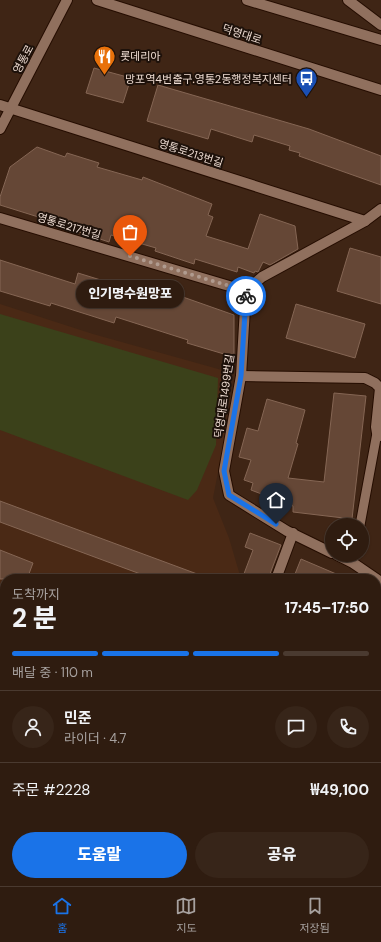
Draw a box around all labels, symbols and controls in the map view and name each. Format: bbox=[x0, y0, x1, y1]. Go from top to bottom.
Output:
street label: 덕영대로 bbox=[221, 21, 263, 47]
street label: 영통로 bbox=[10, 42, 36, 76]
restaurant icon: 롯데리아 bbox=[92, 43, 118, 76]
place label: 롯데리아 bbox=[120, 49, 160, 63]
bus stop icon: 망포역4번출구.영통2동행정복지센터 bbox=[294, 66, 320, 99]
place label: 망포역4번출구.영통2동행정복지센터 bbox=[125, 72, 292, 86]
street label: 영통로213번길 bbox=[157, 136, 225, 170]
street label: 영통로217번길 bbox=[35, 210, 103, 242]
pin bbox=[113, 215, 147, 256]
icon: bag bbox=[119, 221, 141, 243]
courier bbox=[226, 276, 266, 316]
callout: 인기명수원망포 bbox=[76, 280, 184, 308]
text: 인기명수원망포 bbox=[88, 285, 172, 302]
icon: bike bbox=[235, 285, 257, 307]
street label: 덕영대로1499번길 bbox=[211, 353, 237, 439]
pin bbox=[259, 483, 293, 524]
icon: home bbox=[265, 489, 287, 511]
map controls bbox=[325, 518, 369, 562]
button: locate bbox=[325, 518, 369, 562]
text: 도착까지 bbox=[12, 586, 60, 603]
text: 17:45–17:50 bbox=[284, 598, 369, 618]
text: 2 분 bbox=[12, 601, 57, 635]
text: 배달 중 · 110 m bbox=[12, 664, 93, 681]
button: person bbox=[12, 706, 54, 748]
button: chat bbox=[275, 706, 317, 748]
button: phone bbox=[327, 706, 369, 748]
text: 민준 bbox=[64, 708, 92, 728]
text: 라이더 · 4.7 bbox=[64, 730, 126, 747]
text: 주문 #2228 bbox=[12, 780, 90, 800]
text: ₩49,100 bbox=[311, 780, 369, 800]
button: 도움말 bbox=[12, 832, 187, 878]
button: 공유 bbox=[195, 832, 369, 878]
tab: 홈 bbox=[51, 895, 73, 935]
tab: 지도 bbox=[175, 895, 197, 935]
tab: 저장됨 bbox=[300, 895, 330, 935]

